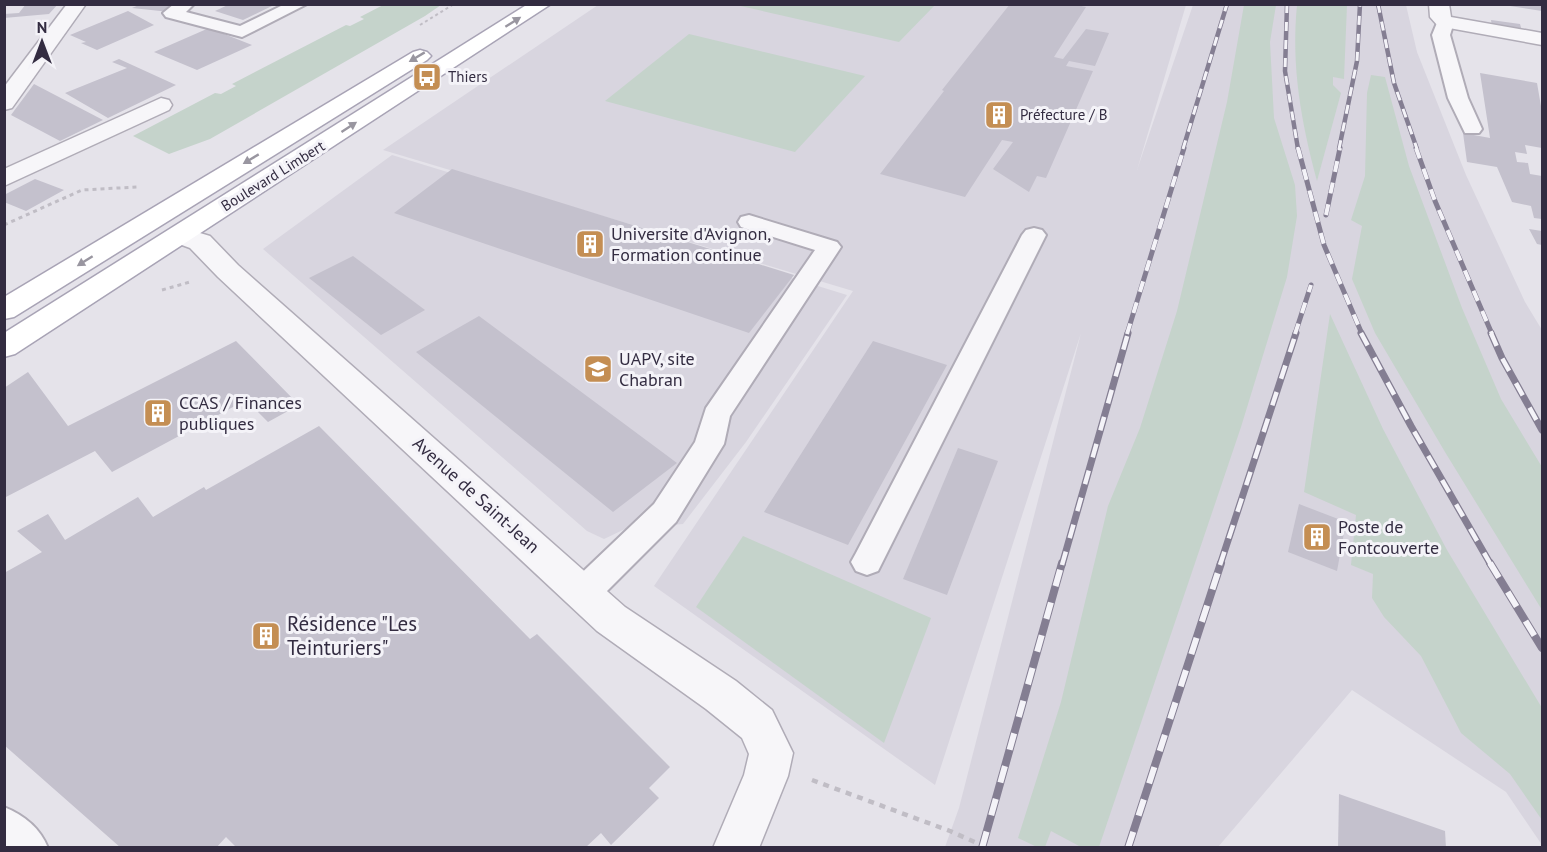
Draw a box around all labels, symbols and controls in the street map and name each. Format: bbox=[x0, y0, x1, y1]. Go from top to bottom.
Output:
north arrow bbox=[12, 12, 72, 72]
text: N bbox=[37, 17, 47, 37]
one-way arrow bbox=[505, 17, 522, 28]
one-way arrow bbox=[409, 51, 426, 62]
bus stop icon: Thiers bbox=[411, 61, 443, 93]
place label: Thiers bbox=[448, 67, 488, 86]
building icon: Préfecture / B bbox=[983, 99, 1015, 131]
place label: Préfecture / B bbox=[1020, 105, 1107, 124]
one-way arrow bbox=[341, 122, 357, 133]
street label: Boulevard Limbert bbox=[217, 136, 328, 215]
one-way arrow bbox=[243, 153, 259, 164]
place label: Universite d'Avignon, Formation continue bbox=[611, 222, 771, 266]
building icon: Universite d'Avignon, Formation continue bbox=[574, 228, 606, 260]
one-way arrow bbox=[77, 255, 93, 266]
place label: UAPV, site Chabran bbox=[619, 347, 695, 391]
school or university icon: UAPV, site Chabran bbox=[582, 353, 614, 385]
place label: CCAS / Finances publiques bbox=[179, 391, 302, 435]
building icon: CCAS / Finances publiques bbox=[142, 397, 174, 429]
street label: Avenue de Saint-Jean bbox=[408, 432, 545, 558]
place label: Poste de Fontcouverte bbox=[1338, 515, 1439, 559]
building icon: Poste de Fontcouverte bbox=[1301, 521, 1333, 553]
place label: Résidence "Les Teinturiers" bbox=[287, 610, 417, 661]
building icon: Résidence "Les Teinturiers" bbox=[250, 620, 282, 652]

